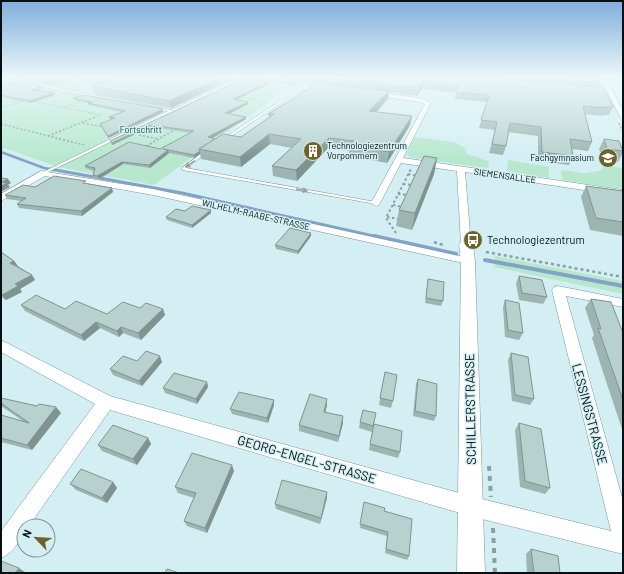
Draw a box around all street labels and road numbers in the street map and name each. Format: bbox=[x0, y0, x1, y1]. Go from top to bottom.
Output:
street label: SIEMENSALLEE bbox=[473, 166, 537, 185]
street label: WILHELM-RAABE-STRASSE bbox=[201, 197, 311, 232]
street label: SCHILLERSTRASSE bbox=[461, 353, 479, 465]
street label: LESSINGSTRASSE bbox=[569, 362, 611, 467]
street label: GEORG-ENGEL-STRASSE bbox=[236, 432, 378, 487]

